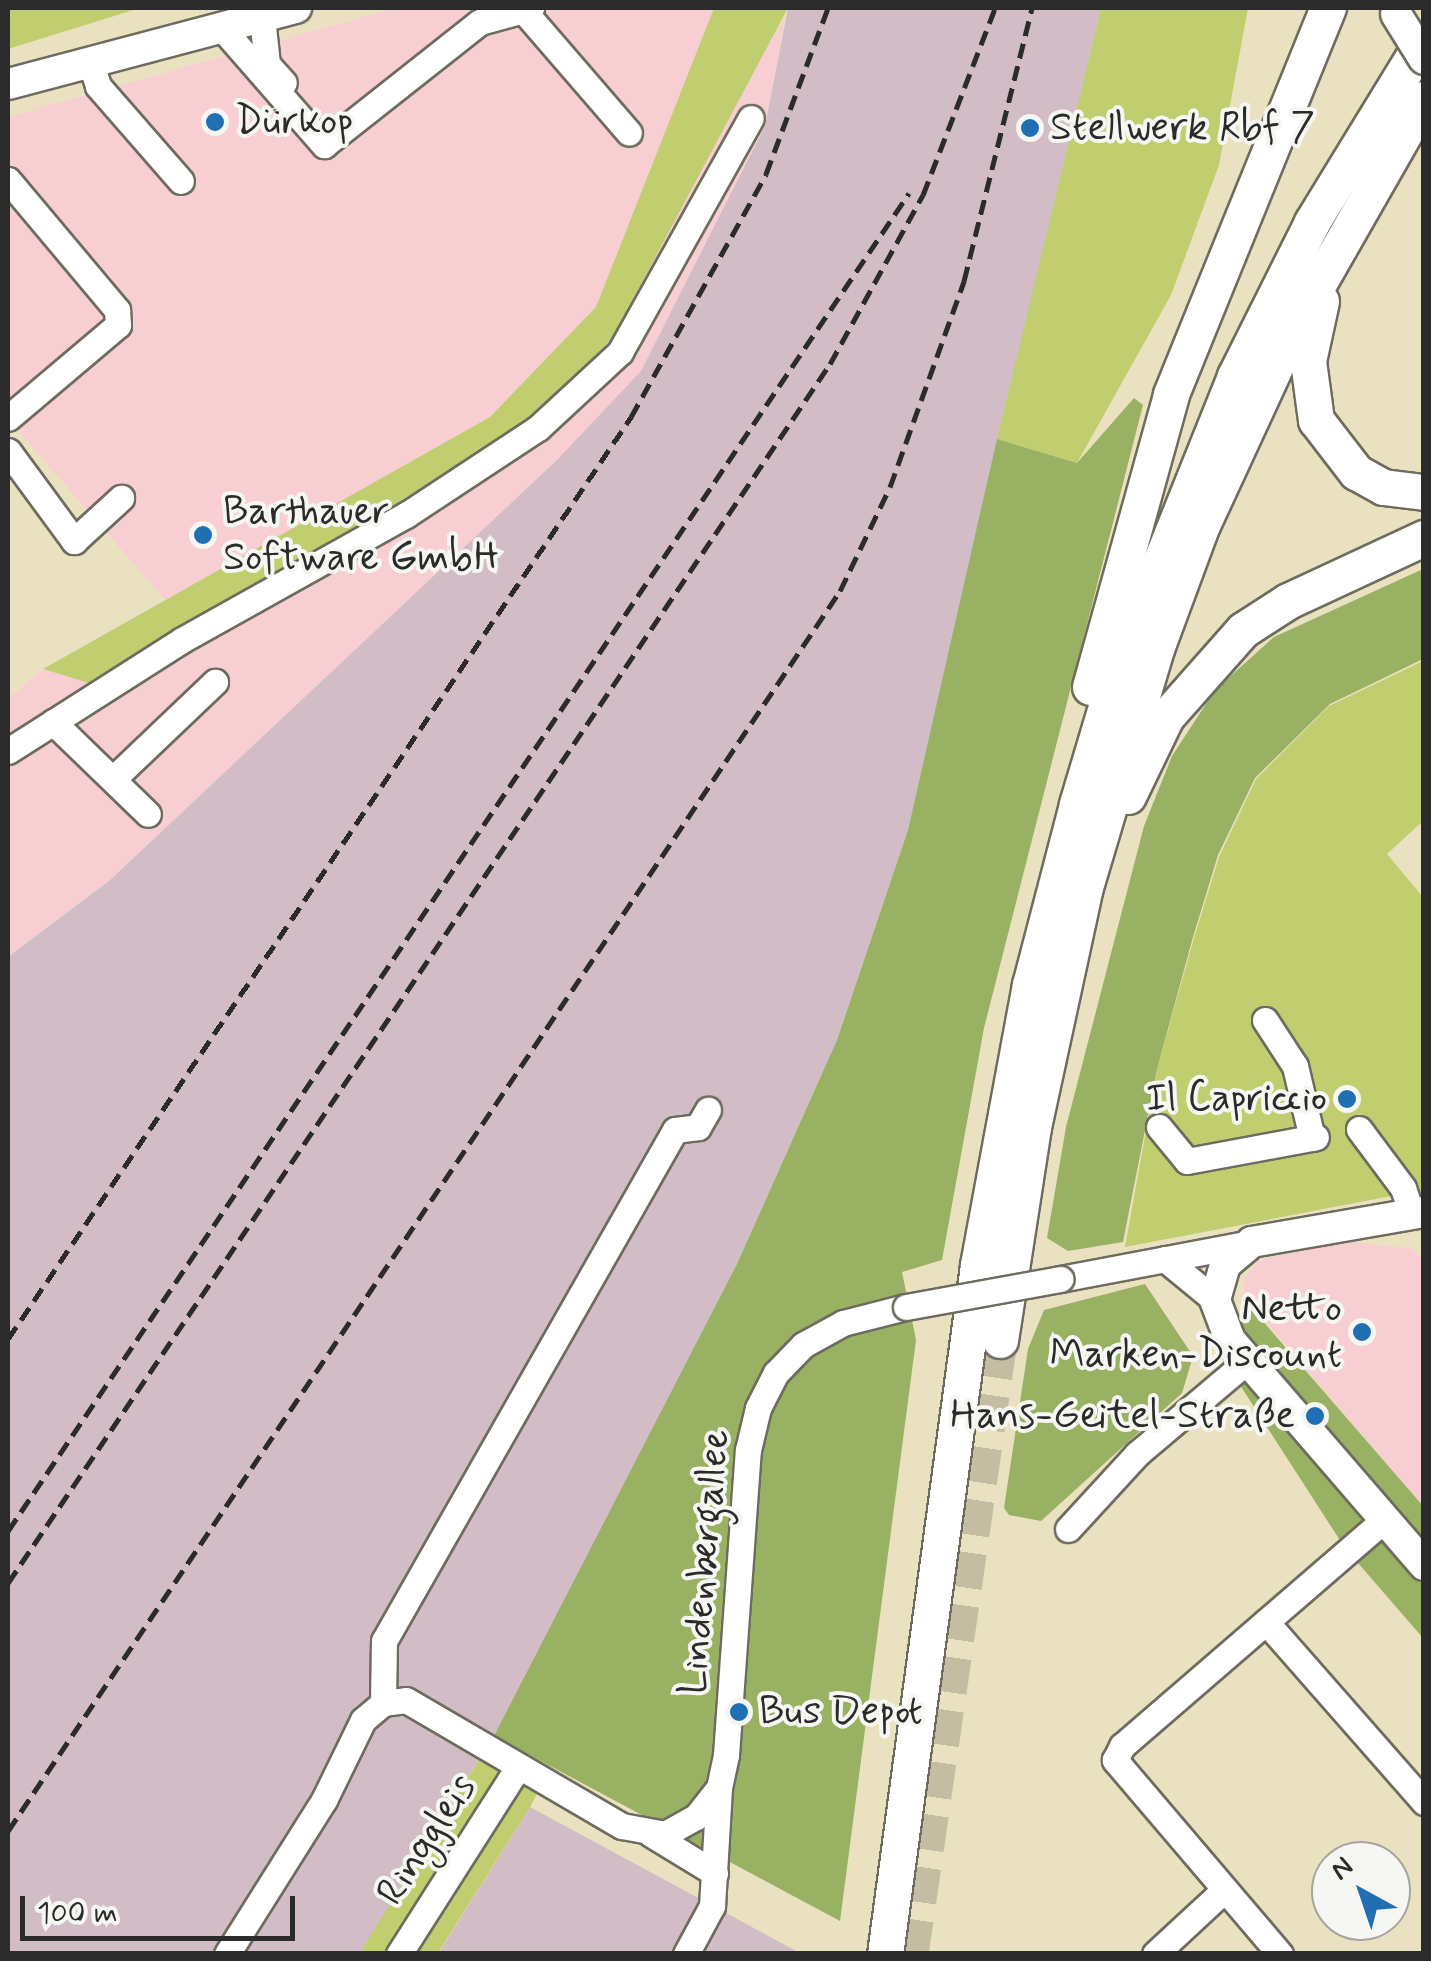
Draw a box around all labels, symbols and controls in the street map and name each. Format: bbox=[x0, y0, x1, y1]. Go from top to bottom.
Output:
place label: Dürkop bbox=[235, 98, 353, 146]
place label: Stellwerk Rbf 7 bbox=[1050, 104, 1316, 152]
marker: Dürkop bbox=[204, 111, 226, 133]
marker: Stellwerk Rbf 7 bbox=[1019, 117, 1041, 139]
place label: Barthauer Software GmbH bbox=[223, 488, 502, 582]
marker: Barthauer Software GmbH bbox=[192, 524, 214, 546]
place label: Il Capriccio bbox=[1135, 1075, 1327, 1123]
marker: Il Capriccio bbox=[1336, 1088, 1358, 1110]
place label: Netto Marken-Discount bbox=[1049, 1285, 1342, 1379]
marker: Netto Marken-Discount bbox=[1351, 1321, 1373, 1343]
place label: Hans-Geitel-Straße bbox=[950, 1392, 1295, 1440]
marker: Hans-Geitel-Straße bbox=[1304, 1405, 1326, 1427]
street label: Lindenbergallee bbox=[669, 1427, 741, 1697]
place label: Bus Depot bbox=[759, 1688, 927, 1736]
marker: Bus Depot bbox=[728, 1701, 750, 1723]
street label: Ringgleis bbox=[367, 1765, 487, 1915]
north arrow bbox=[1311, 1841, 1411, 1941]
text: N bbox=[1324, 1849, 1362, 1889]
scale bar bbox=[25, 1876, 300, 1938]
text: 100 m bbox=[37, 1894, 118, 1933]

